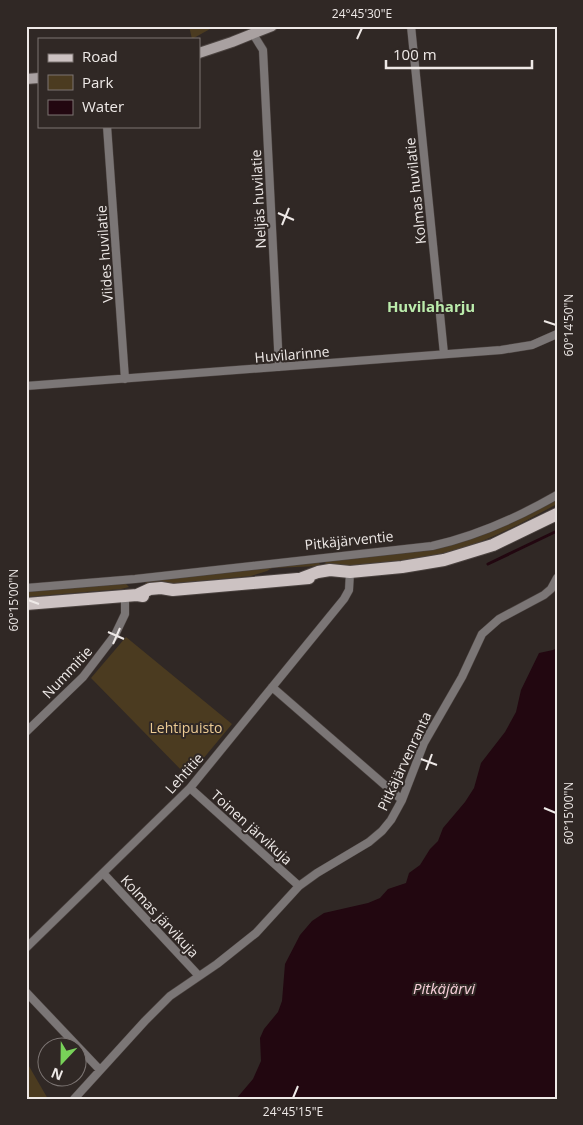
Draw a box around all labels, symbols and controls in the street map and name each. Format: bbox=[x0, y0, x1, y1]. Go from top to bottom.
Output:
text: 24°45'30"E bbox=[332, 5, 392, 22]
legend bbox=[38, 38, 200, 128]
scale bar bbox=[386, 38, 532, 70]
text: 100 m bbox=[393, 44, 437, 64]
text: Road bbox=[82, 46, 118, 66]
text: Park bbox=[82, 72, 113, 92]
text: Water bbox=[82, 96, 124, 116]
street label: Kolmas huvilatie bbox=[400, 137, 430, 245]
street label: Neljäs huvilatie bbox=[246, 149, 270, 249]
street label: Viides huvilatie bbox=[91, 205, 117, 303]
text: 60°14'50"N bbox=[560, 294, 577, 356]
district label: Huvilaharju bbox=[387, 296, 475, 316]
street label: Huvilarinne bbox=[254, 341, 330, 367]
street label: Pitkäjärventie bbox=[304, 526, 394, 554]
text: 60°15'00"N bbox=[5, 569, 22, 631]
street label: Nummitie bbox=[38, 642, 96, 702]
street label: Pitkäjärvenranta bbox=[373, 708, 435, 814]
park label: Lehtipuisto bbox=[149, 718, 223, 737]
street label: Lehtitie bbox=[161, 748, 207, 797]
text: 60°15'00"N bbox=[560, 782, 577, 844]
street label: Toinen järvikuja bbox=[207, 785, 297, 869]
street label: Kolmas järvikuja bbox=[117, 871, 203, 961]
water label: Pitkäjärvi bbox=[413, 978, 475, 998]
north arrow bbox=[38, 1038, 88, 1088]
text: N bbox=[48, 1064, 66, 1085]
text: 24°45'15"E bbox=[263, 1103, 323, 1120]

